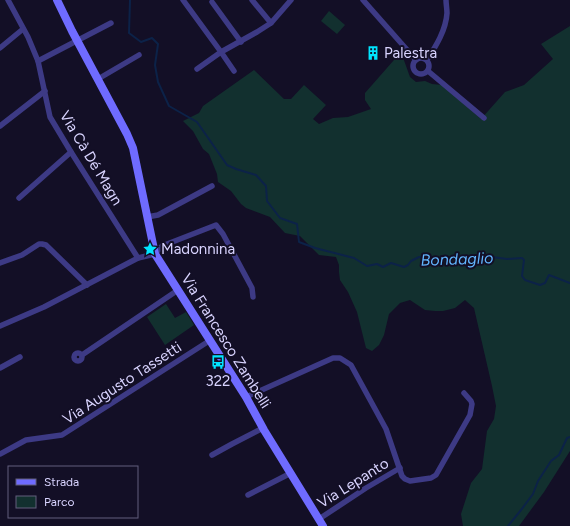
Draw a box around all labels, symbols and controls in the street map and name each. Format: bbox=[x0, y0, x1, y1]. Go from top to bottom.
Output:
place label: Palestra bbox=[384, 44, 437, 62]
building icon: Palestra bbox=[365, 45, 381, 61]
street label: Via Cà Dé Magn bbox=[56, 107, 126, 209]
place label: Madonnina bbox=[161, 240, 235, 258]
place icon: Madonnina bbox=[142, 241, 158, 257]
water label: Bondaglio bbox=[420, 248, 494, 270]
street label: Via Francesco Zambelli bbox=[177, 270, 275, 412]
street label: Via Augusto Tassetti bbox=[59, 338, 185, 428]
bus stop icon: 322 bbox=[210, 354, 226, 370]
place label: 322 bbox=[206, 372, 230, 390]
street label: Via Lepanto bbox=[314, 454, 392, 512]
legend bbox=[8, 466, 138, 518]
text: Strada bbox=[44, 475, 79, 489]
text: Parco bbox=[44, 495, 74, 509]

